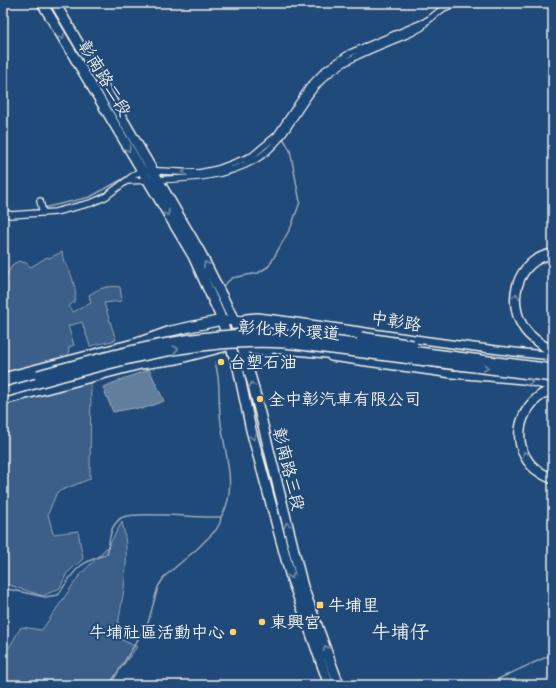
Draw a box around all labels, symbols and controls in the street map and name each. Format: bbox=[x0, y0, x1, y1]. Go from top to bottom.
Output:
one-way arrow bbox=[57, 33, 65, 40]
street label: 彰南路二段 bbox=[74, 36, 135, 120]
one-way arrow bbox=[124, 145, 131, 152]
one-way arrow bbox=[182, 167, 188, 176]
one-way arrow bbox=[162, 209, 170, 216]
one-way arrow bbox=[204, 260, 211, 268]
one-way arrow bbox=[511, 293, 520, 299]
street label: 中彰路 bbox=[369, 307, 423, 336]
street label: 彰化東外環道 bbox=[237, 316, 341, 345]
one-way arrow bbox=[173, 346, 180, 354]
place label: 台塑石油 bbox=[229, 352, 297, 373]
marker: 台塑石油 bbox=[216, 357, 226, 367]
one-way arrow bbox=[483, 363, 489, 372]
one-way arrow bbox=[527, 377, 533, 385]
one-way arrow bbox=[249, 381, 257, 388]
place label: 全中彰汽車有限公司 bbox=[268, 389, 421, 410]
marker: 全中彰汽車有限公司 bbox=[255, 394, 265, 404]
street label: 彰南路三段 bbox=[268, 425, 309, 513]
one-way arrow bbox=[249, 434, 257, 441]
one-way arrow bbox=[522, 451, 530, 458]
one-way arrow bbox=[283, 521, 292, 528]
one-way arrow bbox=[286, 573, 295, 580]
place label: 牛埔里 bbox=[328, 595, 379, 616]
marker: 牛埔里 bbox=[315, 600, 325, 610]
place label: 東興宮 bbox=[270, 612, 321, 633]
marker: 東興宮 bbox=[257, 617, 267, 627]
district label: 牛埔仔 bbox=[371, 620, 429, 644]
place label: 牛埔社區活動中心 bbox=[89, 622, 225, 643]
marker: 牛埔社區活動中心 bbox=[228, 627, 238, 637]
one-way arrow bbox=[323, 645, 331, 653]

